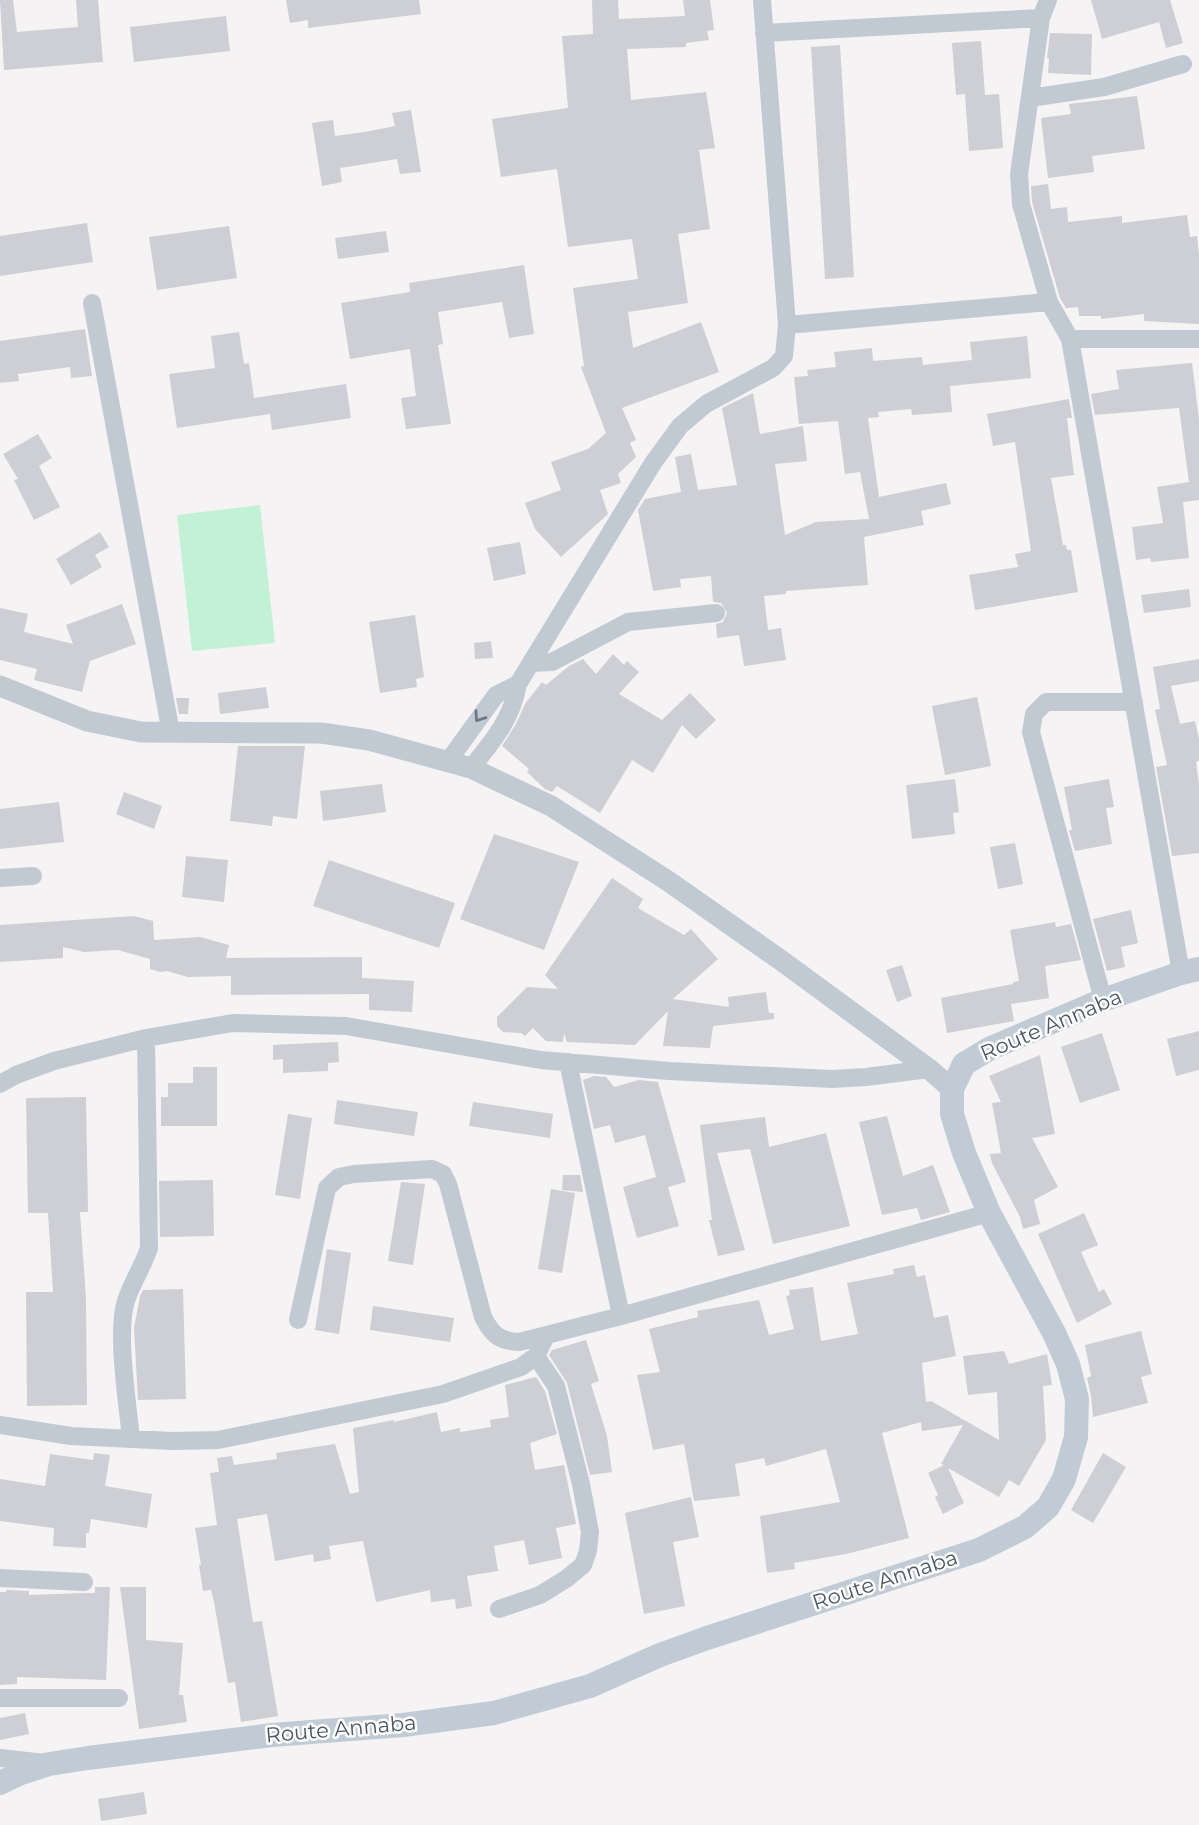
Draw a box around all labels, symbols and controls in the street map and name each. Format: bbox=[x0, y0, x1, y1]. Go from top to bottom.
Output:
one-way arrow bbox=[475, 709, 487, 722]
street label: Route Annaba bbox=[976, 983, 1125, 1066]
street label: Route Annaba bbox=[809, 1544, 961, 1615]
street label: Route Annaba bbox=[265, 1709, 417, 1748]

